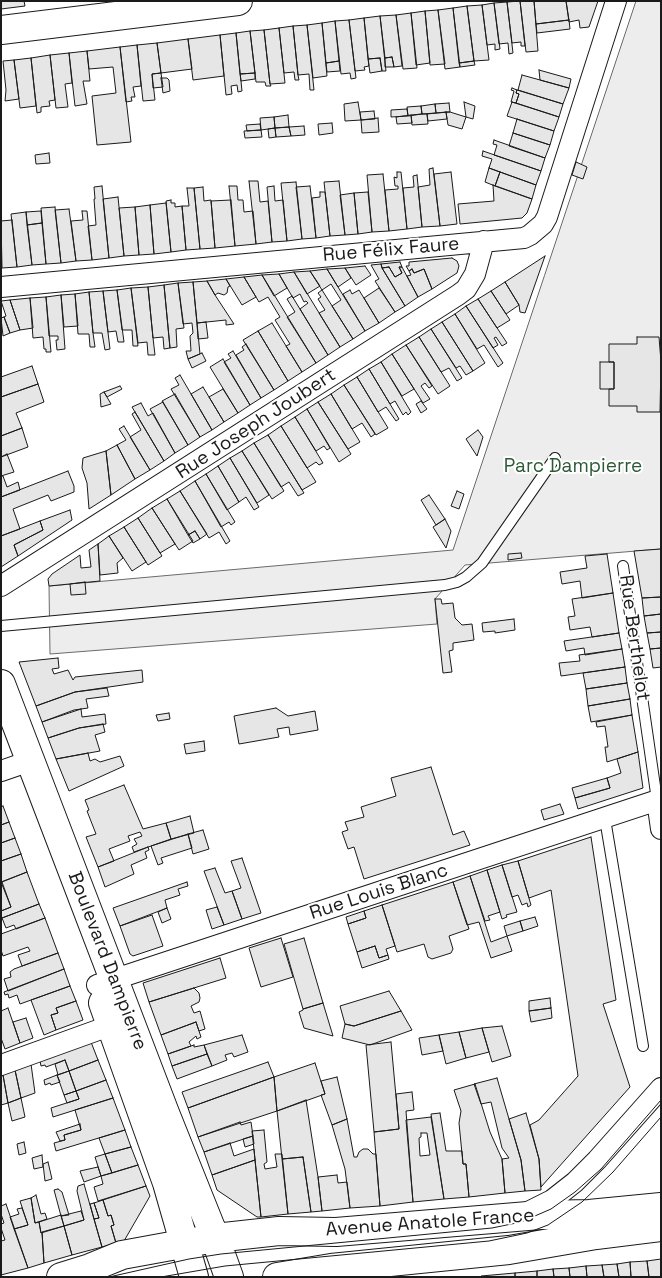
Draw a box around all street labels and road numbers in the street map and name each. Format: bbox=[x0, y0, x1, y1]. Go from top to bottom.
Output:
street label: Rue Félix Faure bbox=[322, 233, 460, 267]
street label: Rue Joseph Joubert bbox=[172, 364, 340, 484]
street label: Rue Berthelot bbox=[614, 573, 654, 703]
street label: Rue Louis Blanc bbox=[307, 859, 451, 925]
street label: Boulevard Dampierre bbox=[62, 868, 152, 1054]
street label: Avenue Anatole France bbox=[325, 1204, 535, 1242]

